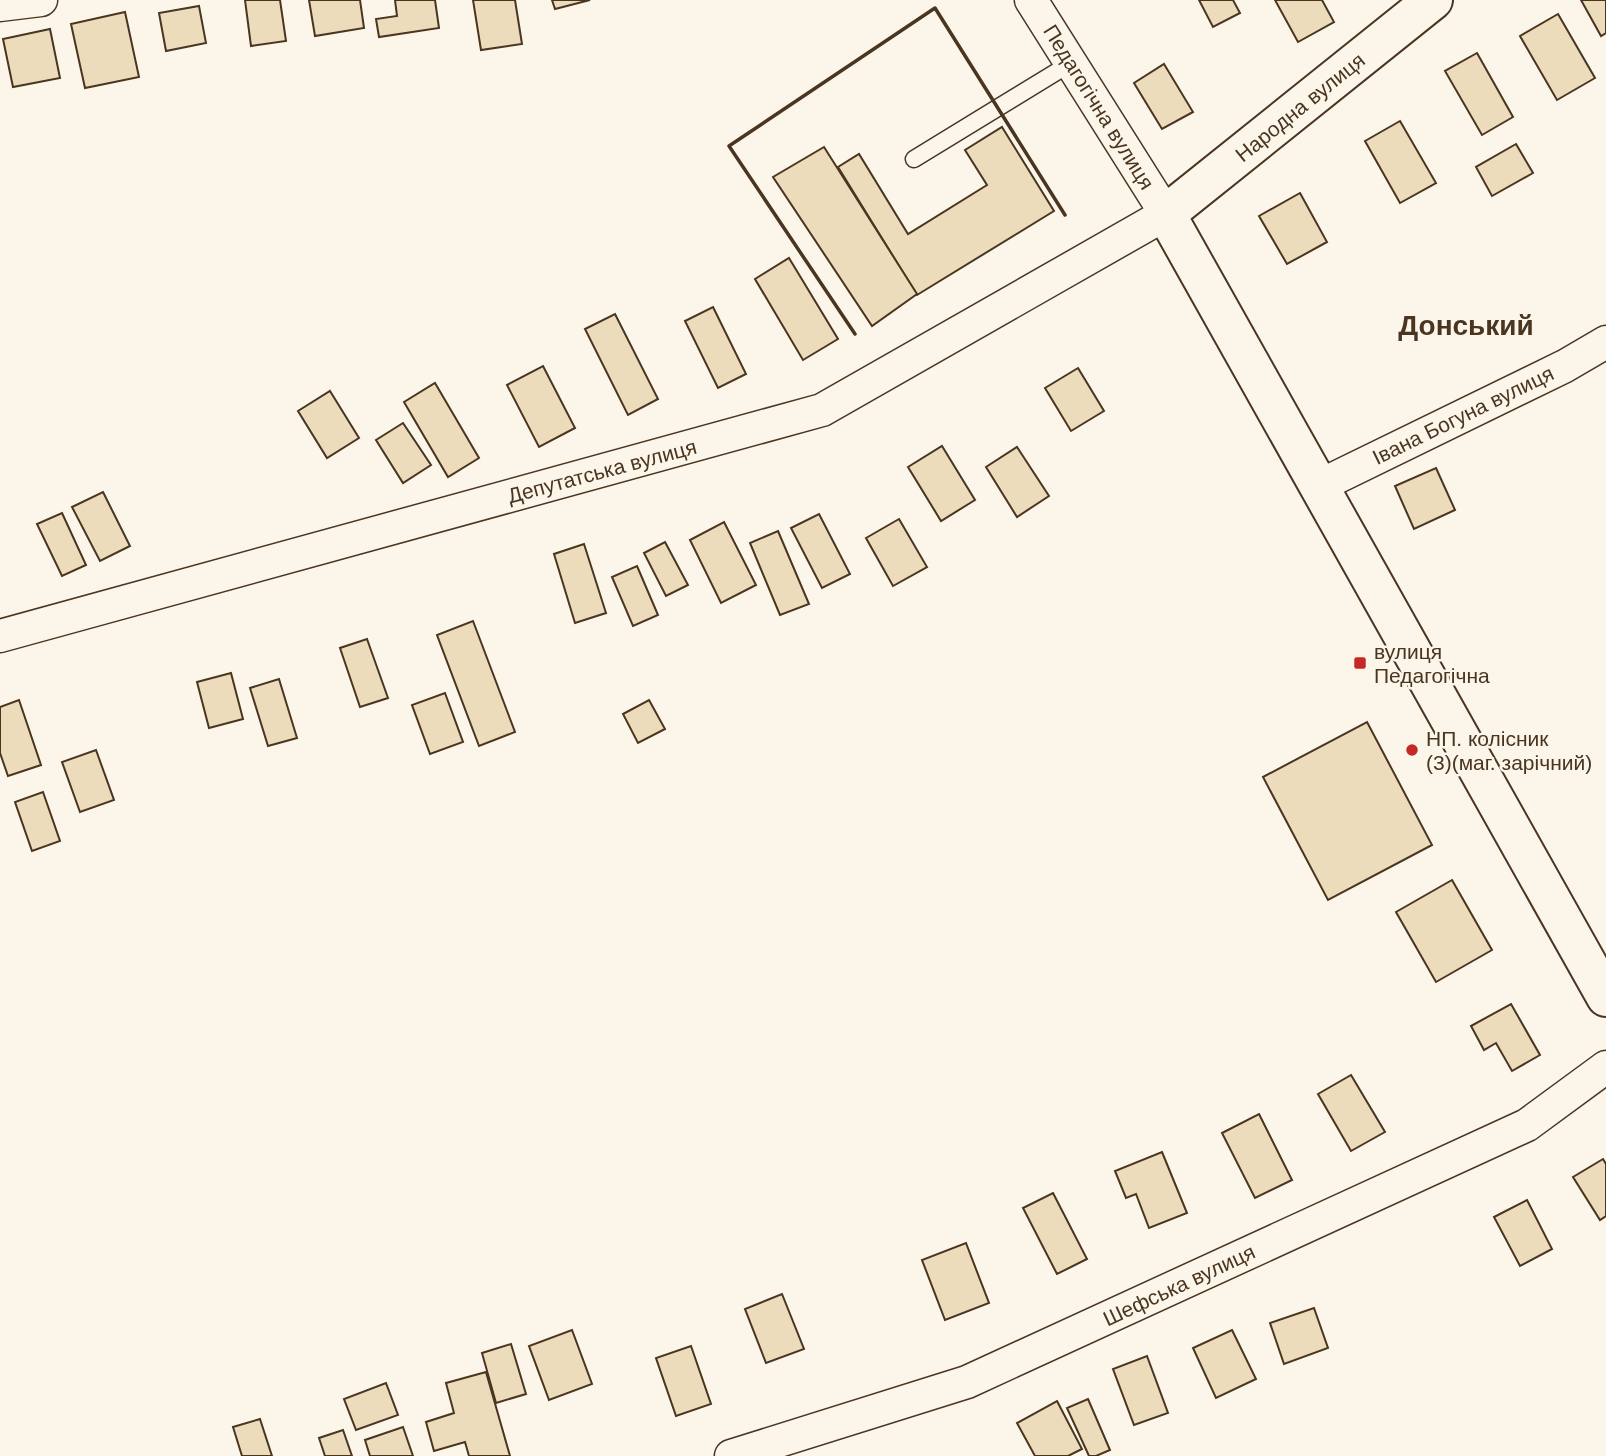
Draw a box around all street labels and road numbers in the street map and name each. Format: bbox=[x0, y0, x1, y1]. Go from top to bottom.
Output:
street label: Педагогічна вулиця bbox=[1039, 21, 1159, 193]
street label: Народна вулиця bbox=[1231, 48, 1369, 166]
street label: Івана Богуна вулиця bbox=[1369, 361, 1557, 469]
street label: Депутатська вулиця bbox=[505, 435, 699, 507]
street label: Шефська вулиця bbox=[1099, 1240, 1259, 1330]

